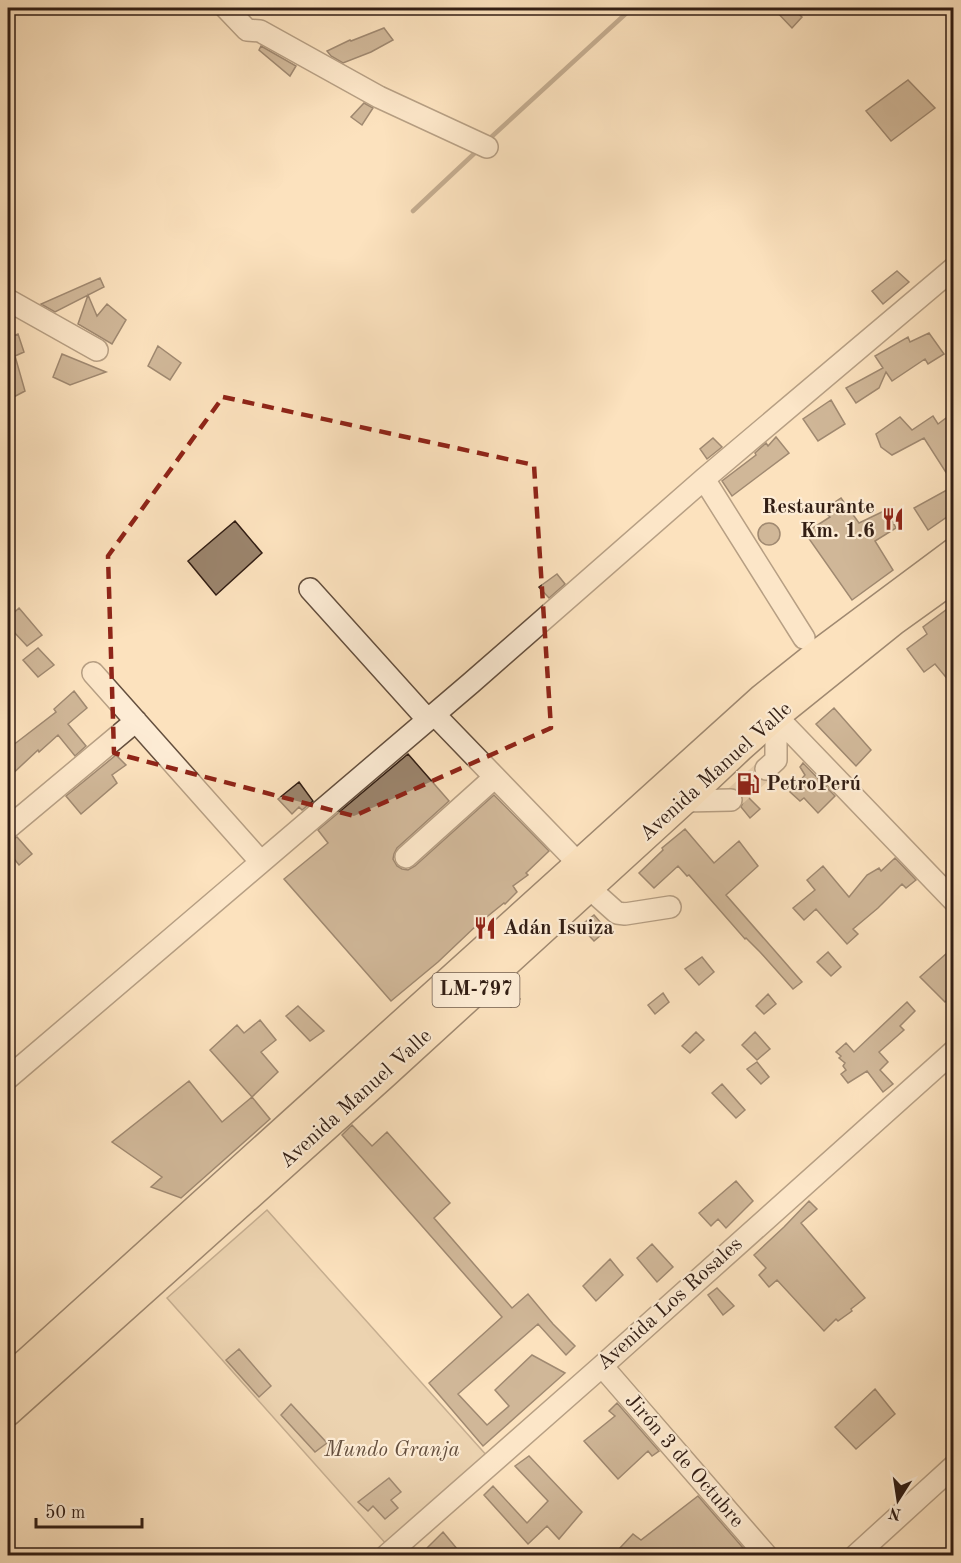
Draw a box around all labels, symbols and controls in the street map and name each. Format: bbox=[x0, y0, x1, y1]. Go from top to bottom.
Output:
place label: Restaurante Km. 1.6 bbox=[762, 497, 875, 542]
restaurant icon: Restaurante Km. 1.6 bbox=[880, 506, 906, 532]
street label: Avenida Manuel Valle bbox=[636, 699, 796, 845]
fuel station icon: PetroPerú bbox=[735, 771, 761, 797]
place label: PetroPerú bbox=[766, 774, 861, 795]
restaurant icon: Adán Isuiza bbox=[472, 915, 498, 941]
place label: Adán Isuiza bbox=[503, 918, 614, 939]
road number: LM-797 bbox=[432, 973, 520, 1007]
street label: Avenida Manuel Valle bbox=[276, 1026, 436, 1172]
street label: Avenida Los Rosales bbox=[593, 1233, 747, 1375]
street label: Jirón 3 de Octubre bbox=[621, 1390, 747, 1532]
park label: Mundo Granja bbox=[323, 1440, 460, 1461]
north arrow bbox=[868, 1470, 928, 1530]
scale bar bbox=[36, 1491, 142, 1529]
text: N bbox=[887, 1503, 903, 1522]
text: 50 m bbox=[45, 1504, 85, 1522]

